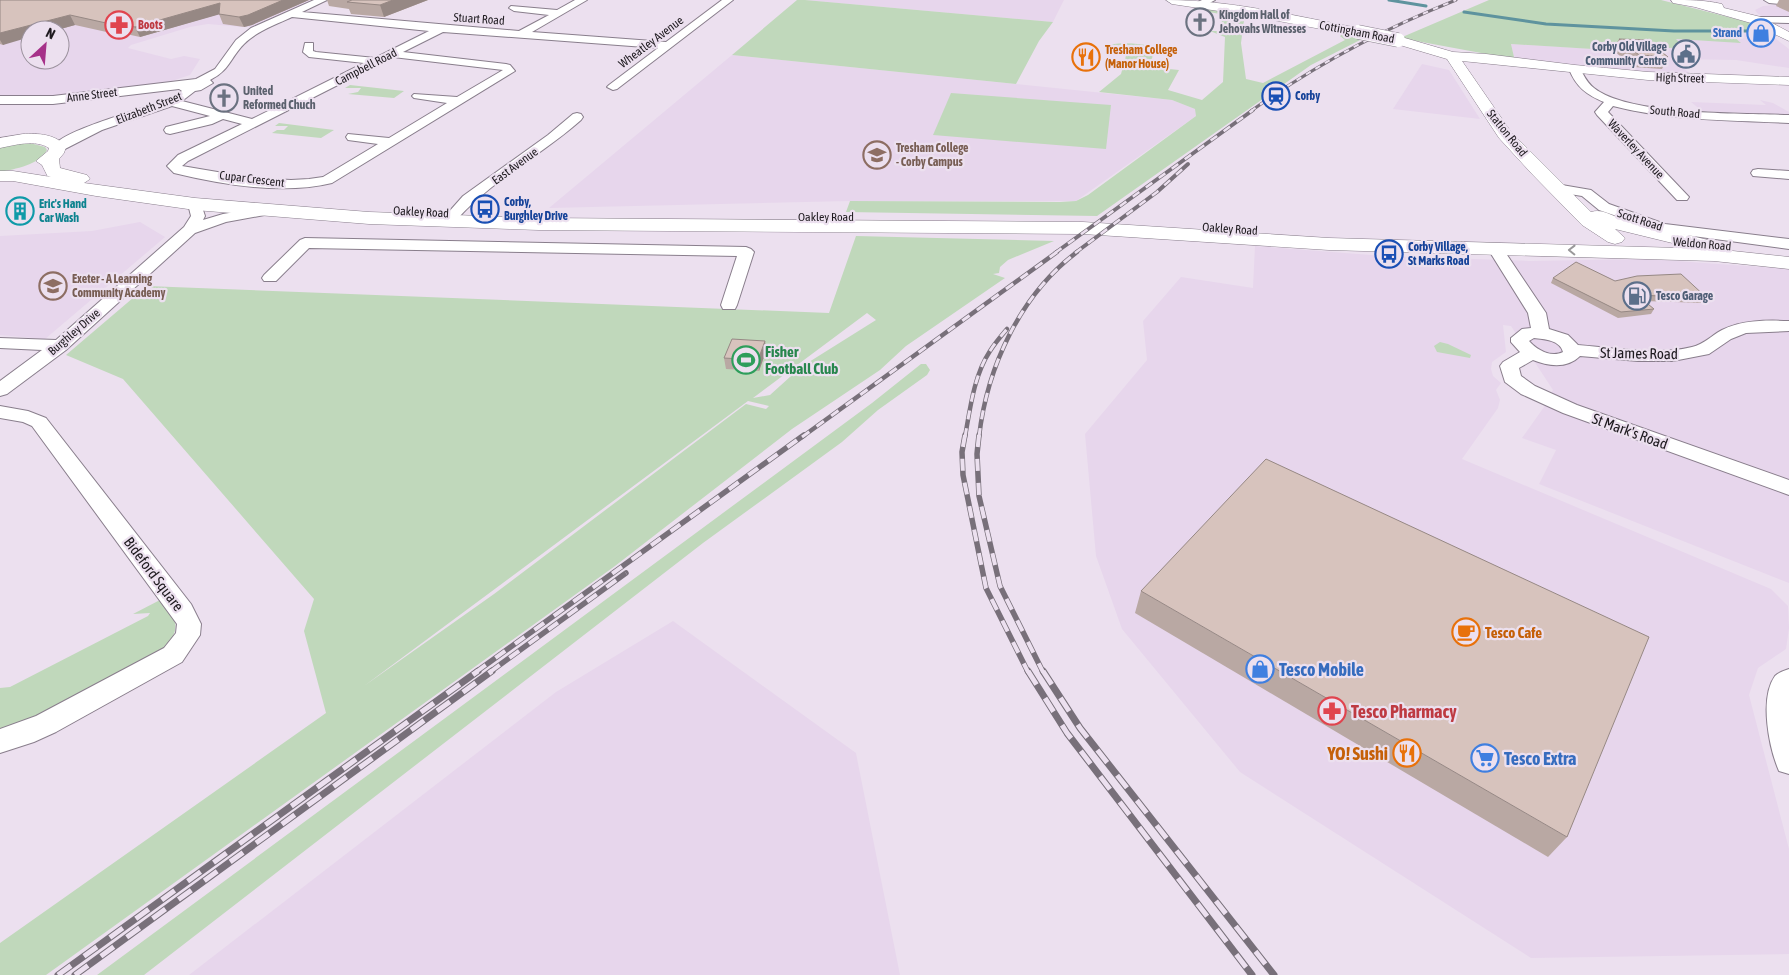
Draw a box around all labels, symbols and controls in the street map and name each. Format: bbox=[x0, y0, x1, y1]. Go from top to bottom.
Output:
church icon: Kingdom Hall of Jehovahs Witnesses bbox=[1185, 7, 1215, 37]
place label: Kingdom Hall of Jehovahs Witnesses bbox=[1218, 8, 1307, 36]
pharmacy icon: Boots bbox=[104, 10, 134, 40]
street label: Stuart Road bbox=[453, 10, 505, 28]
street label: Wheatley Avenue bbox=[616, 13, 686, 71]
place label: Boots bbox=[138, 18, 163, 32]
street label: Cottingham Road bbox=[1318, 18, 1396, 46]
shop icon: Strand bbox=[1746, 18, 1776, 48]
north arrow bbox=[20, 20, 70, 70]
text: N bbox=[43, 24, 58, 42]
place label: Strand bbox=[1713, 26, 1742, 40]
public building icon: Corby Old Village Community Centre bbox=[1671, 39, 1701, 69]
place label: Corby Old Village Community Centre bbox=[1585, 40, 1668, 68]
restaurant icon: Tresham College (Manor House) bbox=[1071, 42, 1101, 72]
place label: Tresham College (Manor House) bbox=[1105, 43, 1178, 71]
street label: Campbell Road bbox=[333, 45, 399, 89]
street label: High Street bbox=[1655, 70, 1705, 86]
station icon: Corby bbox=[1261, 81, 1291, 111]
church icon: United Reformed Chuch bbox=[209, 83, 239, 113]
place label: United Reformed Chuch bbox=[243, 84, 316, 112]
street label: Anne Street bbox=[66, 85, 119, 105]
street label: Elizabeth Street bbox=[114, 89, 184, 127]
place label: Corby bbox=[1295, 89, 1320, 103]
street label: South Road bbox=[1649, 103, 1701, 121]
street label: Station Road bbox=[1484, 107, 1530, 159]
street label: Waverley Avenue bbox=[1605, 116, 1667, 182]
school or university icon: Tresham College - Corby Campus bbox=[862, 140, 892, 170]
place label: Tresham College - Corby Campus bbox=[896, 141, 969, 169]
street label: East Avenue bbox=[489, 145, 541, 187]
street label: Cupar Crescent bbox=[219, 168, 286, 190]
bus stop icon: Corby, Burghley Drive bbox=[470, 194, 500, 224]
place label: Corby, Burghley Drive bbox=[504, 195, 568, 223]
building icon: Eric's Hand Car Wash bbox=[5, 196, 35, 226]
place label: Eric's Hand Car Wash bbox=[39, 197, 87, 225]
street label: Oakley Road bbox=[393, 204, 449, 220]
street label: Scott Road bbox=[1616, 206, 1664, 234]
street label: Oakley Road bbox=[798, 210, 854, 224]
street label: Oakley Road bbox=[1202, 220, 1258, 238]
street label: Weldon Road bbox=[1672, 234, 1732, 254]
bus stop icon: Corby Village, St Marks Road bbox=[1374, 239, 1404, 269]
place label: Corby Village, St Marks Road bbox=[1408, 240, 1470, 268]
one-way arrow bbox=[1568, 245, 1576, 255]
school or university icon: Exeter - A Learning Community Academy bbox=[38, 271, 68, 301]
place label: Exeter - A Learning Community Academy bbox=[72, 272, 165, 300]
fuel station icon: Tesco Garage bbox=[1622, 281, 1652, 311]
place label: Tesco Garage bbox=[1656, 289, 1714, 303]
street label: Burghley Drive bbox=[45, 306, 103, 358]
place label: Fisher Football Club bbox=[765, 343, 838, 377]
street label: St James Road bbox=[1600, 344, 1678, 362]
sports icon: Fisher Football Club bbox=[731, 345, 761, 375]
street label: St Mark's Road bbox=[1590, 409, 1670, 453]
street label: Bideford Square bbox=[121, 534, 187, 614]
cafe icon: Tesco Cafe bbox=[1451, 617, 1481, 647]
place label: Tesco Cafe bbox=[1485, 624, 1542, 641]
shop icon: Tesco Mobile bbox=[1245, 654, 1275, 684]
place label: Tesco Mobile bbox=[1279, 659, 1364, 680]
pharmacy icon: Tesco Pharmacy bbox=[1317, 696, 1347, 726]
place label: Tesco Pharmacy bbox=[1351, 701, 1457, 722]
restaurant icon: YO! Sushi bbox=[1392, 738, 1422, 768]
place label: YO! Sushi bbox=[1326, 743, 1388, 764]
supermarket icon: Tesco Extra bbox=[1470, 743, 1500, 773]
place label: Tesco Extra bbox=[1504, 748, 1576, 769]

